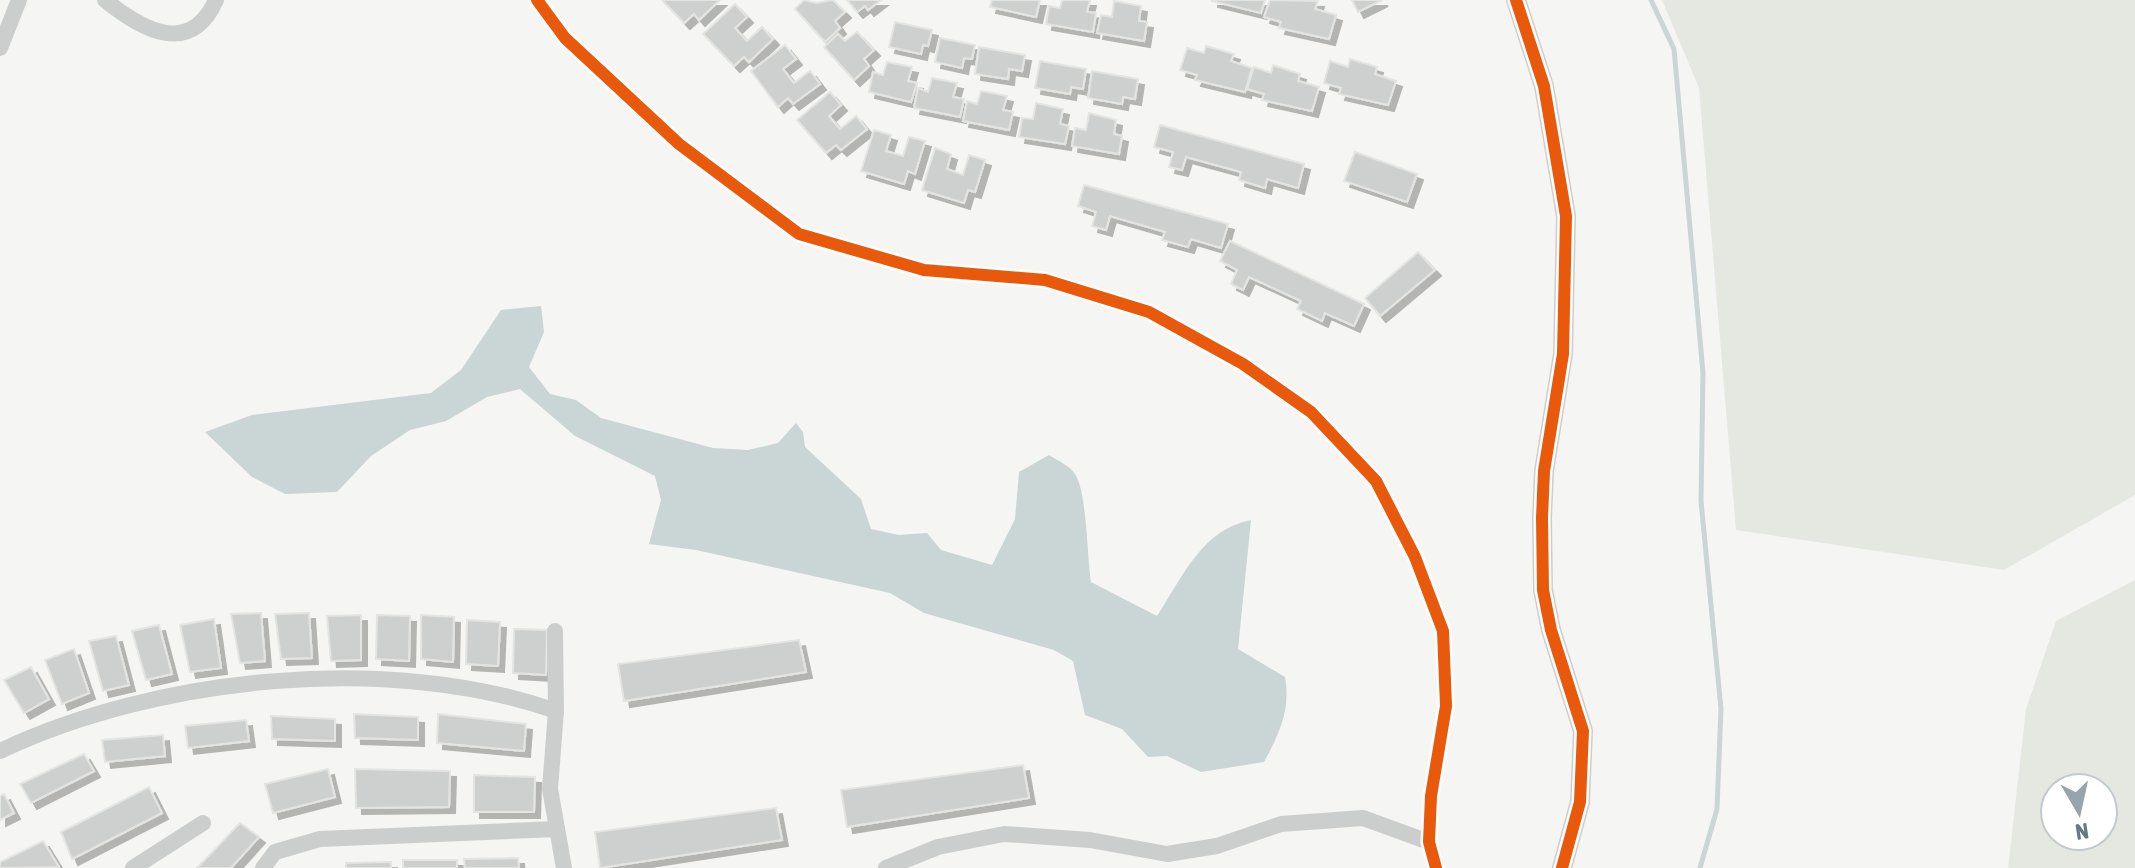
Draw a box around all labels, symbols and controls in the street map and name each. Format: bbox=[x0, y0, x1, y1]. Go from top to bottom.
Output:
north arrow bbox=[2039, 772, 2119, 852]
text: N bbox=[2074, 818, 2091, 846]

